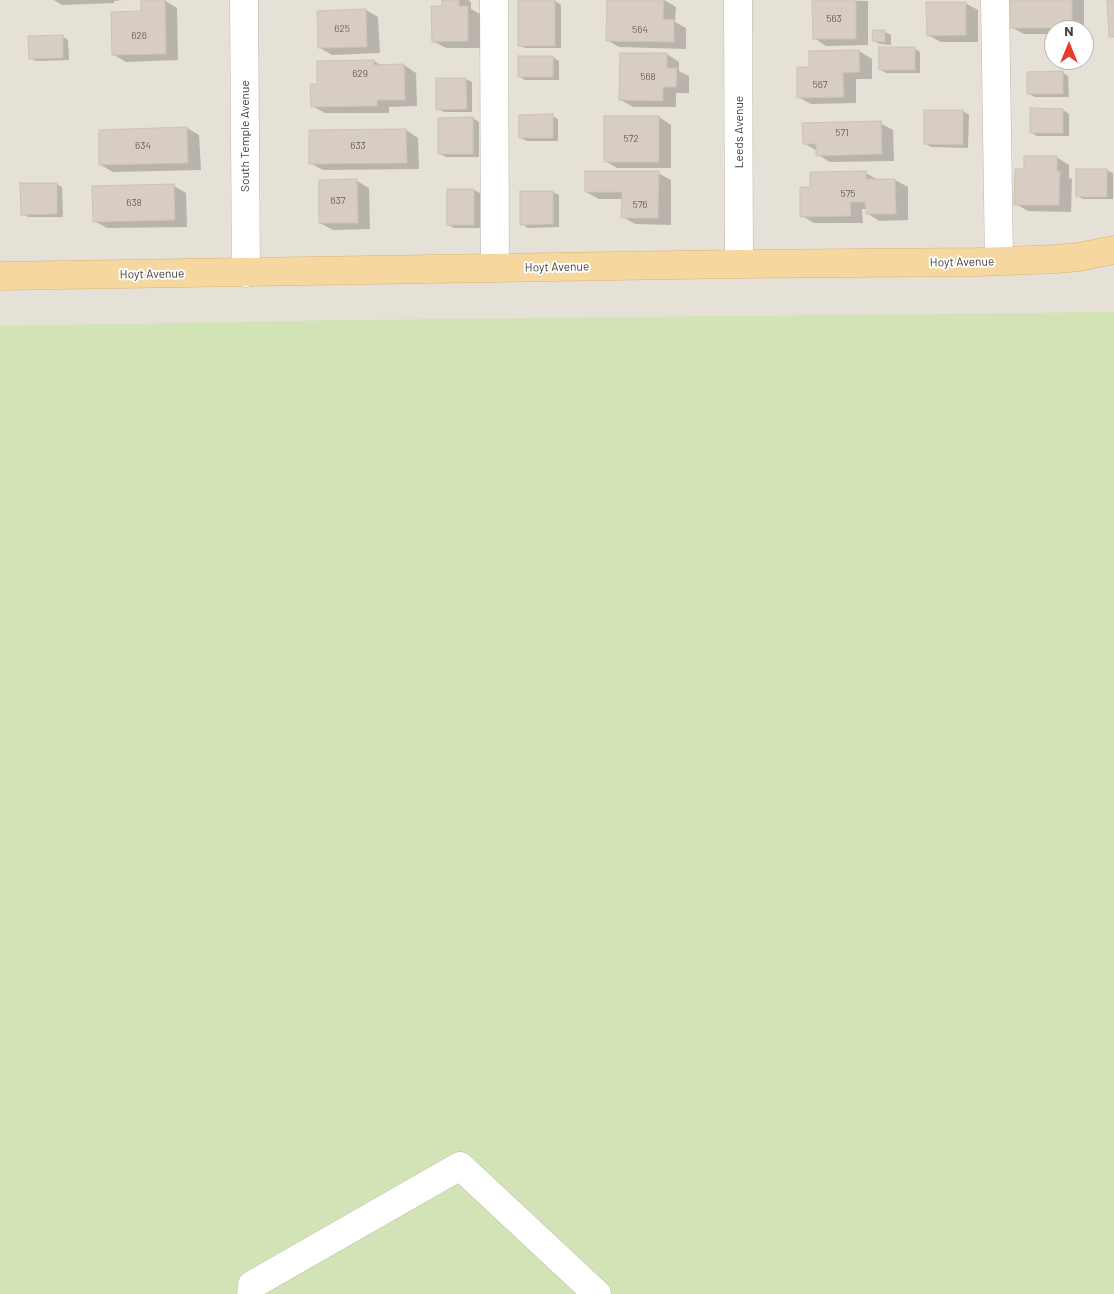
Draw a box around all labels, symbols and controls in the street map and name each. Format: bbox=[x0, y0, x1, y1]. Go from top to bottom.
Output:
house number: 563 bbox=[826, 13, 842, 25]
north arrow bbox=[1044, 20, 1094, 70]
text: N bbox=[1064, 22, 1074, 39]
house number: 625 bbox=[334, 23, 350, 35]
house number: 564 bbox=[632, 24, 648, 36]
house number: 626 bbox=[131, 30, 147, 42]
house number: 629 bbox=[352, 68, 368, 80]
house number: 568 bbox=[640, 71, 656, 83]
house number: 567 bbox=[812, 79, 828, 91]
street label: South Temple Avenue bbox=[238, 80, 252, 192]
street label: Leeds Avenue bbox=[732, 96, 746, 168]
house number: 571 bbox=[835, 127, 849, 139]
house number: 572 bbox=[623, 133, 639, 145]
house number: 634 bbox=[135, 140, 151, 152]
house number: 633 bbox=[350, 140, 366, 152]
house number: 575 bbox=[840, 188, 856, 200]
house number: 637 bbox=[330, 195, 346, 207]
house number: 638 bbox=[126, 197, 142, 209]
house number: 576 bbox=[632, 199, 648, 211]
street label: Hoyt Avenue bbox=[930, 254, 994, 270]
street label: Hoyt Avenue bbox=[525, 259, 589, 275]
street label: Hoyt Avenue bbox=[120, 266, 184, 282]

